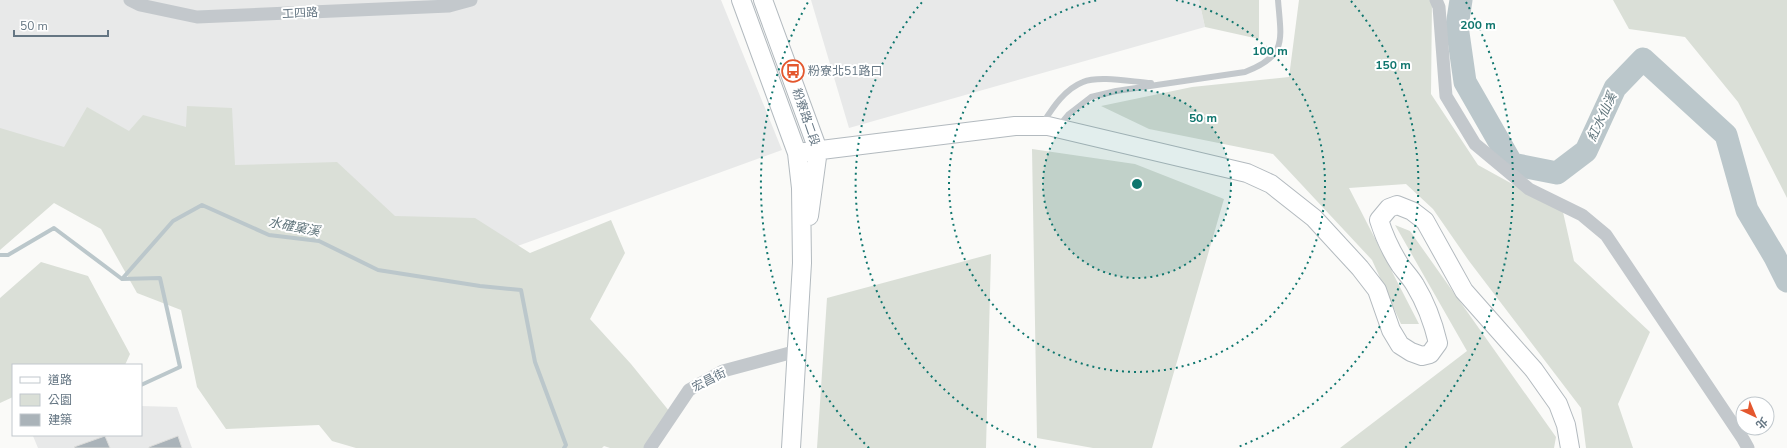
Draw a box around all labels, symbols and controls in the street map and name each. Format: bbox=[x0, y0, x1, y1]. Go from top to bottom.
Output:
street label: 工四路 bbox=[282, 4, 318, 22]
scale bar bbox=[14, 12, 108, 38]
text: 200 m bbox=[1460, 17, 1496, 33]
text: 50 m bbox=[20, 18, 48, 34]
text: 100 m bbox=[1252, 43, 1288, 59]
text: 150 m bbox=[1375, 57, 1411, 73]
bus stop icon: 粉寮北51路口 bbox=[780, 58, 806, 84]
place label: 粉寮北51路口 bbox=[808, 63, 882, 79]
street label: 粉寮路二段 bbox=[789, 86, 823, 148]
water label: 紅水仙溪 bbox=[1583, 88, 1622, 144]
text: 50 m bbox=[1189, 110, 1217, 126]
centre of rings bbox=[1130, 177, 1144, 191]
water label: 水確窠溪 bbox=[267, 213, 323, 241]
legend bbox=[12, 364, 142, 436]
street label: 宏昌街 bbox=[689, 365, 729, 395]
text: 道路 bbox=[48, 372, 72, 388]
text: 公園 bbox=[48, 392, 72, 408]
north arrow bbox=[1735, 396, 1775, 436]
text: 建築 bbox=[48, 412, 72, 428]
text: 北 bbox=[1752, 414, 1771, 432]

